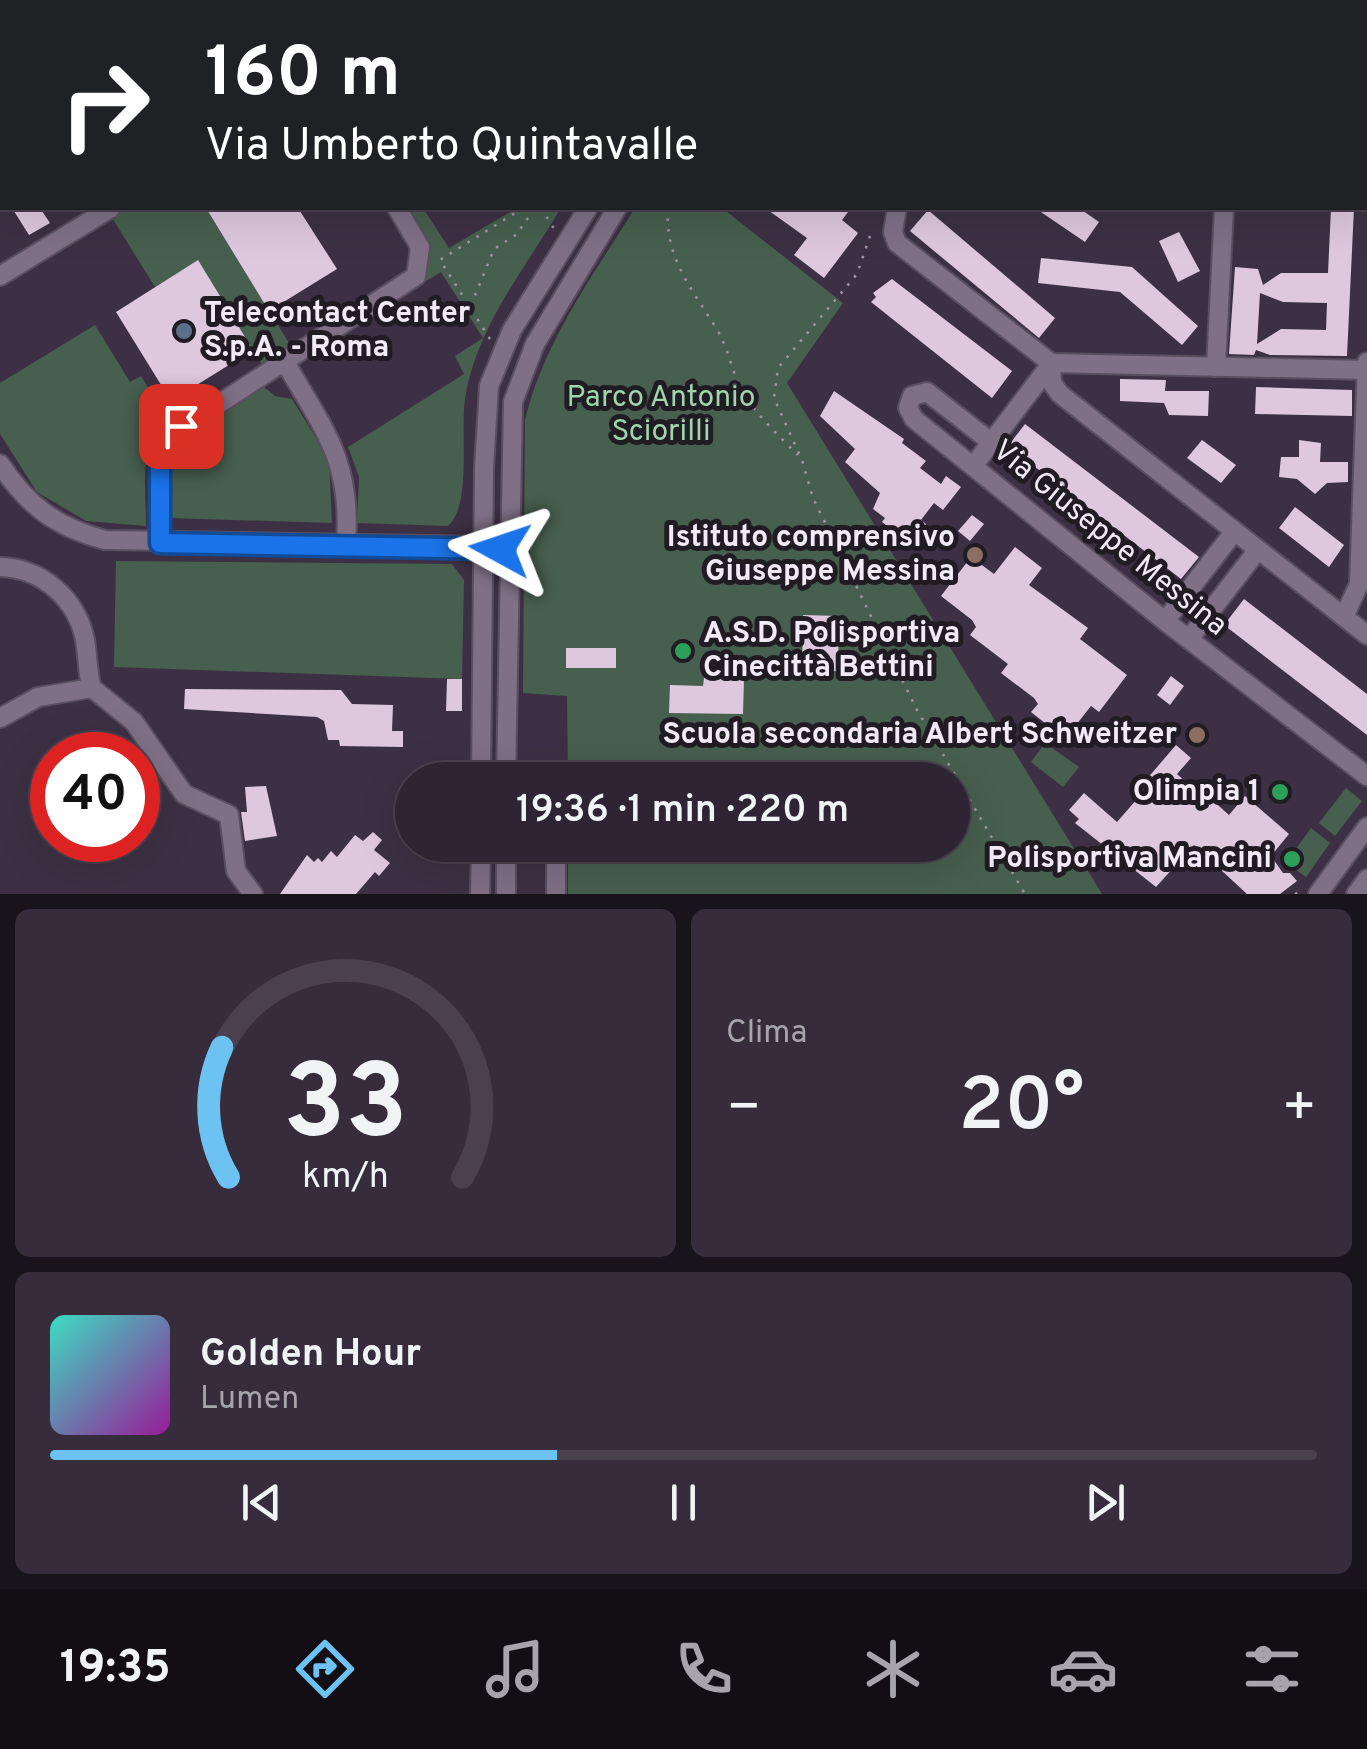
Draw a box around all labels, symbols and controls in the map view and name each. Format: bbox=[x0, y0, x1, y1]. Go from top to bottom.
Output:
text: 160 m bbox=[205, 32, 401, 121]
icon: right bbox=[40, 40, 170, 170]
text: Via Umberto Quintavalle bbox=[205, 119, 698, 176]
place label: Telecontact Center S.p.A. - Roma bbox=[204, 296, 471, 367]
marker: Telecontact Center S.p.A. - Roma bbox=[173, 320, 195, 342]
park label: Parco Antonio Sciorilli bbox=[567, 380, 755, 451]
pin bbox=[139, 384, 224, 469]
icon: arrive bbox=[154, 399, 209, 454]
street label: Via Giuseppe Messina bbox=[984, 433, 1234, 645]
position arrow bbox=[448, 497, 552, 601]
place label: Istituto comprensivo Giuseppe Messina bbox=[667, 520, 955, 591]
marker: Istituto comprensivo Giuseppe Messina bbox=[964, 544, 986, 566]
place label: A.S.D. Polisportiva Cinecittà Bettini bbox=[703, 616, 960, 687]
marker: A.S.D. Polisportiva Cinecittà Bettini bbox=[672, 640, 694, 662]
place label: Scuola secondaria Albert Schweitzer bbox=[663, 717, 1177, 754]
marker: Scuola secondaria Albert Schweitzer bbox=[1186, 724, 1208, 746]
speed limit sign: 40 bbox=[30, 732, 160, 862]
place label: Olimpia 1 bbox=[1133, 774, 1260, 811]
marker: Olimpia 1 bbox=[1269, 781, 1291, 803]
text: 19:36 · 1 min · 220 m bbox=[516, 787, 849, 836]
place label: Polisportiva Mancini bbox=[987, 841, 1272, 878]
marker: Polisportiva Mancini bbox=[1281, 848, 1303, 870]
text: Clima bbox=[726, 1014, 807, 1054]
text: 33 bbox=[283, 1043, 408, 1175]
text: 20° bbox=[959, 1062, 1084, 1157]
text: − bbox=[726, 1075, 761, 1145]
text: + bbox=[1282, 1075, 1317, 1145]
text: km/h bbox=[302, 1155, 389, 1201]
text: Golden Hour bbox=[200, 1331, 421, 1380]
text: Lumen bbox=[200, 1380, 299, 1420]
icon: previous bbox=[234, 1475, 289, 1530]
icon: pause bbox=[656, 1475, 711, 1530]
icon: next bbox=[1078, 1475, 1133, 1530]
icon: directions bbox=[290, 1634, 360, 1704]
icon: music bbox=[480, 1634, 550, 1704]
icon: phone bbox=[669, 1634, 739, 1704]
icon: climate bbox=[858, 1634, 928, 1704]
icon: car bbox=[1048, 1634, 1118, 1704]
icon: filters bbox=[1237, 1634, 1307, 1704]
text: 19:35 bbox=[60, 1641, 171, 1698]

